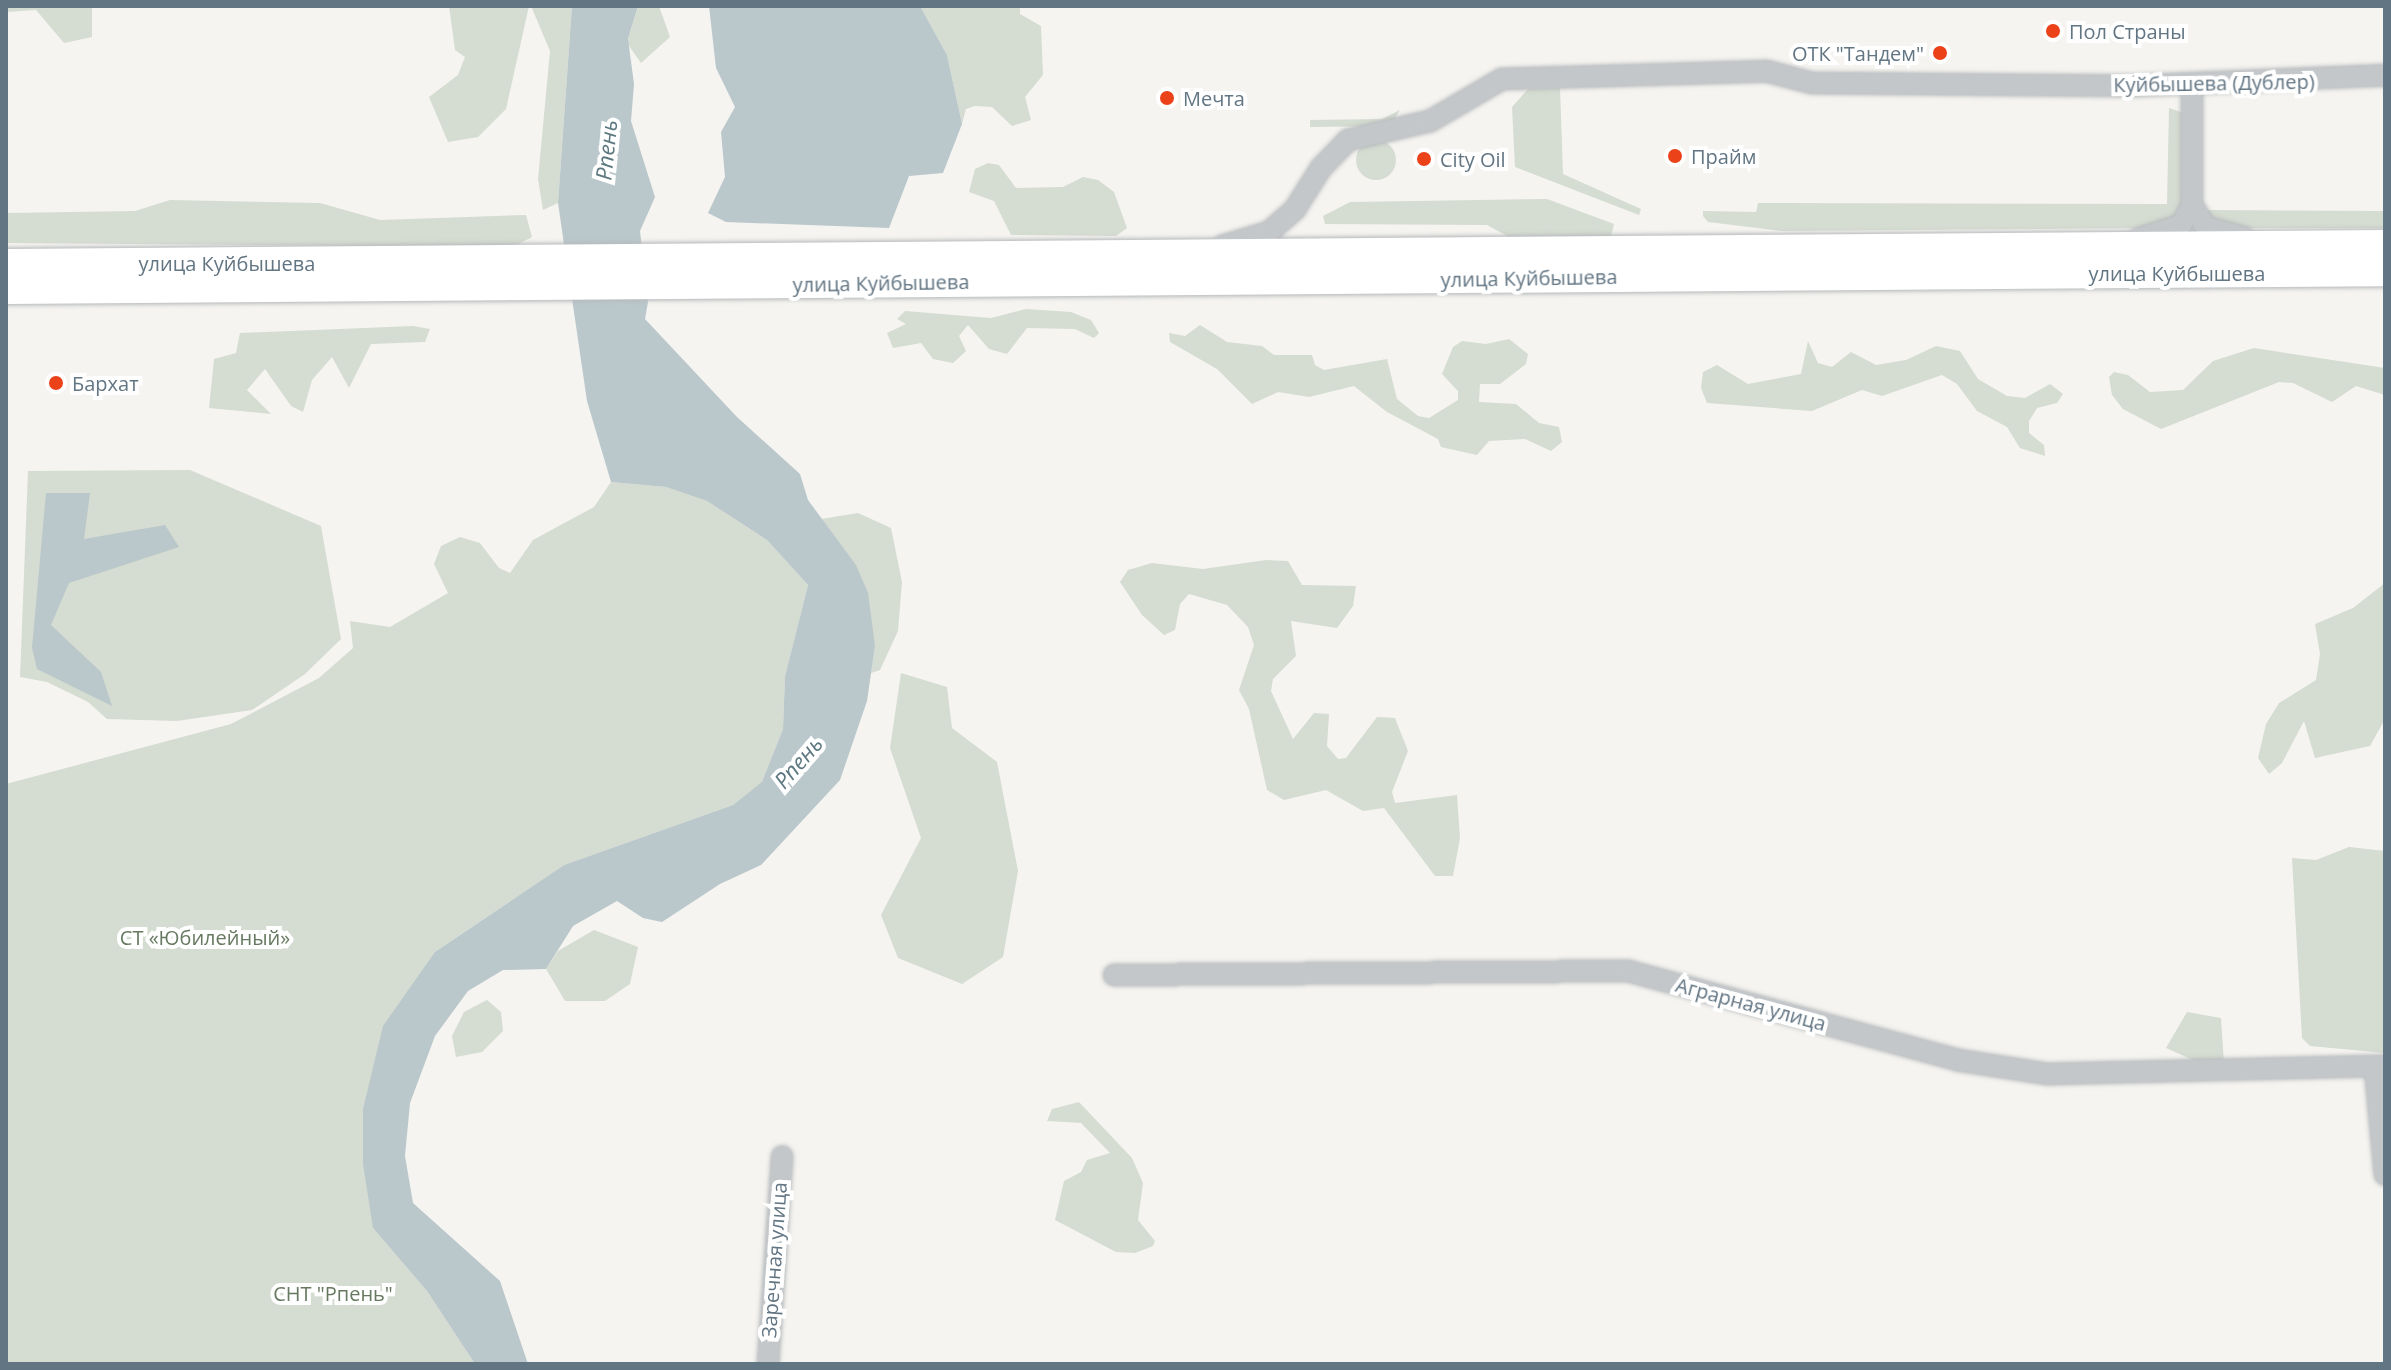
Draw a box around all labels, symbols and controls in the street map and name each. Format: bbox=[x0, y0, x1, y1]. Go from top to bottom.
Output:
place label: Пол Страны bbox=[2069, 19, 2186, 43]
marker: Пол Страны bbox=[2044, 22, 2062, 40]
place label: ОТК "Тандем" bbox=[1792, 41, 1924, 65]
marker: ОТК "Тандем" bbox=[1931, 44, 1949, 62]
street label: Куйбышева (Дублер) bbox=[2113, 69, 2315, 97]
place label: Мечта bbox=[1183, 86, 1245, 110]
marker: Мечта bbox=[1158, 89, 1176, 107]
water label: Рпень bbox=[590, 118, 622, 182]
place label: Прайм bbox=[1691, 144, 1756, 168]
place label: City Oil bbox=[1440, 147, 1506, 171]
marker: Прайм bbox=[1666, 147, 1684, 165]
marker: City Oil bbox=[1415, 150, 1433, 168]
street label: улица Куйбышева bbox=[139, 251, 315, 275]
street label: улица Куйбышева bbox=[2089, 261, 2265, 285]
street label: улица Куйбышева bbox=[1440, 264, 1618, 292]
street label: улица Куйбышева bbox=[792, 269, 970, 297]
place label: Бархат bbox=[72, 371, 139, 395]
marker: Бархат bbox=[47, 374, 65, 392]
water label: Рпень bbox=[768, 730, 828, 794]
park label: СТ «Юбилейный» bbox=[120, 925, 290, 949]
street label: Аграрная улица bbox=[1673, 972, 1829, 1036]
street label: Заречная улица bbox=[757, 1181, 791, 1339]
park label: СНТ "Рпень" bbox=[273, 1281, 393, 1305]

